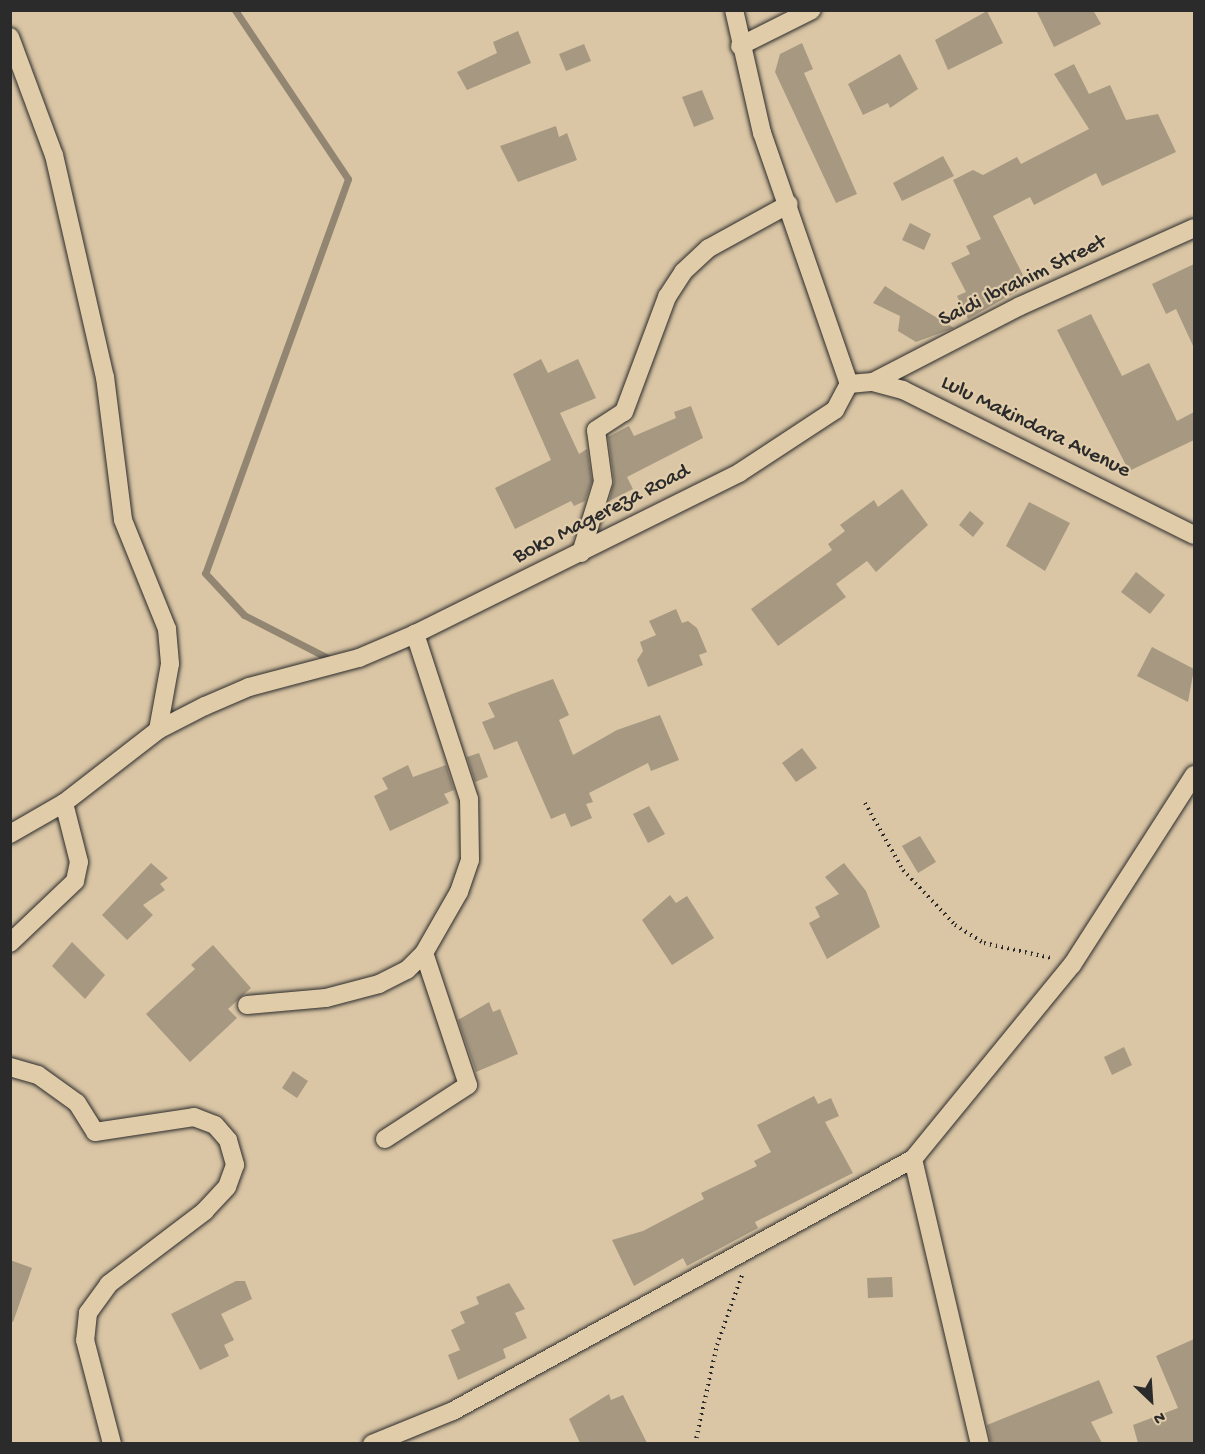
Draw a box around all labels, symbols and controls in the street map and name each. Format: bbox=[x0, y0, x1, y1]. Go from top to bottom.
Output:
street label: Saidi Ibrahim Street bbox=[935, 230, 1111, 334]
street label: Lulu Makindara Avenue bbox=[936, 371, 1134, 485]
street label: Boko Magereza Road bbox=[509, 459, 695, 571]
north arrow bbox=[1121, 1370, 1181, 1430]
text: N bbox=[1150, 1406, 1168, 1428]

